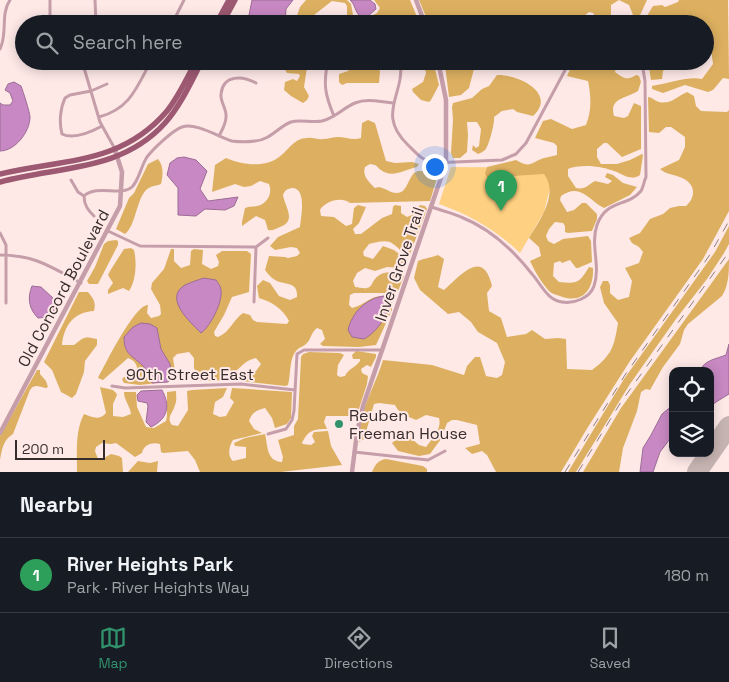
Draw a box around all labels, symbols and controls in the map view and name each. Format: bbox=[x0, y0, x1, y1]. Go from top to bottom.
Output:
search box bbox=[15, 15, 714, 70]
icon: search bbox=[33, 29, 61, 57]
text: Search here bbox=[73, 30, 183, 55]
your location bbox=[422, 154, 448, 180]
pin: 1 bbox=[485, 170, 517, 211]
street label: Inver Grove Trail bbox=[370, 204, 429, 324]
street label: Old Concord Boulevard bbox=[13, 206, 114, 371]
street label: 90th Street East bbox=[126, 364, 254, 385]
map controls bbox=[669, 367, 714, 457]
button: locate bbox=[669, 367, 714, 412]
place label: Reuben Freeman House bbox=[349, 405, 467, 444]
button: layers bbox=[669, 412, 714, 457]
marker: Reuben Freeman House bbox=[333, 418, 345, 430]
scale bar bbox=[15, 437, 105, 460]
text: 200 m bbox=[22, 440, 64, 458]
text: Nearby bbox=[20, 491, 93, 518]
text: River Heights Park bbox=[67, 552, 234, 577]
text: 1 bbox=[32, 565, 40, 586]
text: 180 m bbox=[664, 565, 709, 586]
text: Park · River Heights Way bbox=[67, 577, 250, 598]
tab: Map bbox=[98, 624, 128, 672]
tab: Directions bbox=[324, 624, 393, 672]
tab: Saved bbox=[590, 624, 631, 672]

